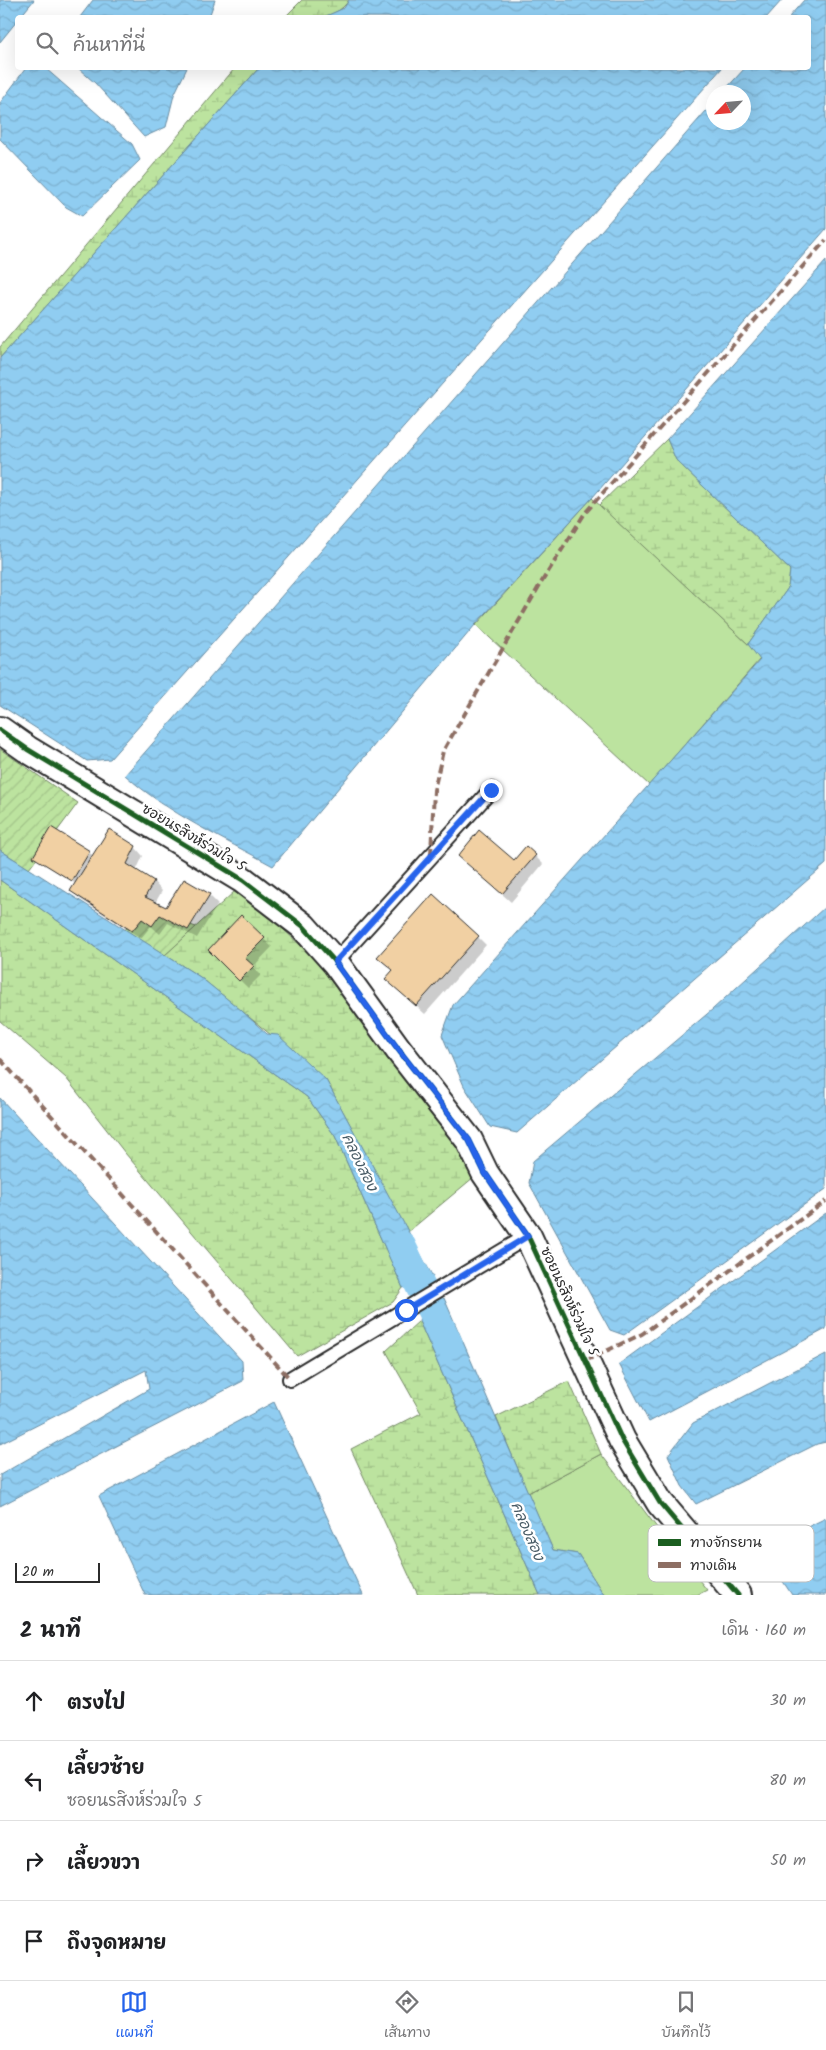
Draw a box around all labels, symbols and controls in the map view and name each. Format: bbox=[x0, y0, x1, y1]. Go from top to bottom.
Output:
search box bbox=[15, 15, 811, 70]
icon: search bbox=[33, 29, 61, 57]
text: ค้นหาที่นี่ bbox=[73, 31, 145, 61]
north arrow bbox=[706, 85, 751, 130]
route end bbox=[480, 779, 503, 802]
street label: ซอยนรสิงห์ร่วมใจ 5 bbox=[137, 798, 251, 878]
water label: คลองสอง bbox=[335, 1129, 384, 1197]
street label: ซอยนรสิงห์ร่วมใจ 5 bbox=[534, 1243, 605, 1361]
route start bbox=[395, 1299, 418, 1322]
water label: คลองสอง bbox=[504, 1498, 551, 1566]
legend bbox=[648, 1525, 814, 1582]
text: ทางจักรยาน bbox=[690, 1532, 763, 1554]
text: ทางเดิน bbox=[690, 1555, 737, 1577]
scale bar bbox=[15, 1560, 100, 1583]
text: 20 m bbox=[22, 1561, 54, 1583]
text: 2 นาที bbox=[20, 1615, 81, 1648]
text: เดิน · 160 m bbox=[722, 1618, 806, 1643]
icon: ahead bbox=[20, 1687, 48, 1715]
text: 30 m bbox=[770, 1688, 806, 1713]
text: ตรงไป bbox=[67, 1689, 125, 1719]
text: เลี้ยวซ้าย bbox=[67, 1754, 144, 1784]
icon: left bbox=[20, 1767, 48, 1795]
text: 80 m bbox=[769, 1768, 806, 1793]
text: ซอยนรสิงห์ร่วมใจ 5 bbox=[67, 1789, 202, 1814]
icon: right bbox=[20, 1847, 48, 1875]
text: 50 m bbox=[770, 1848, 806, 1873]
text: เลี้ยวขวา bbox=[67, 1849, 140, 1879]
icon: arrive bbox=[20, 1927, 48, 1955]
text: ถึงจุดหมาย bbox=[67, 1929, 166, 1959]
tab: แผนที่ bbox=[115, 1988, 153, 2044]
tab: เส้นทาง bbox=[384, 1988, 430, 2044]
tab: บันทึกไว้ bbox=[661, 1988, 711, 2044]

